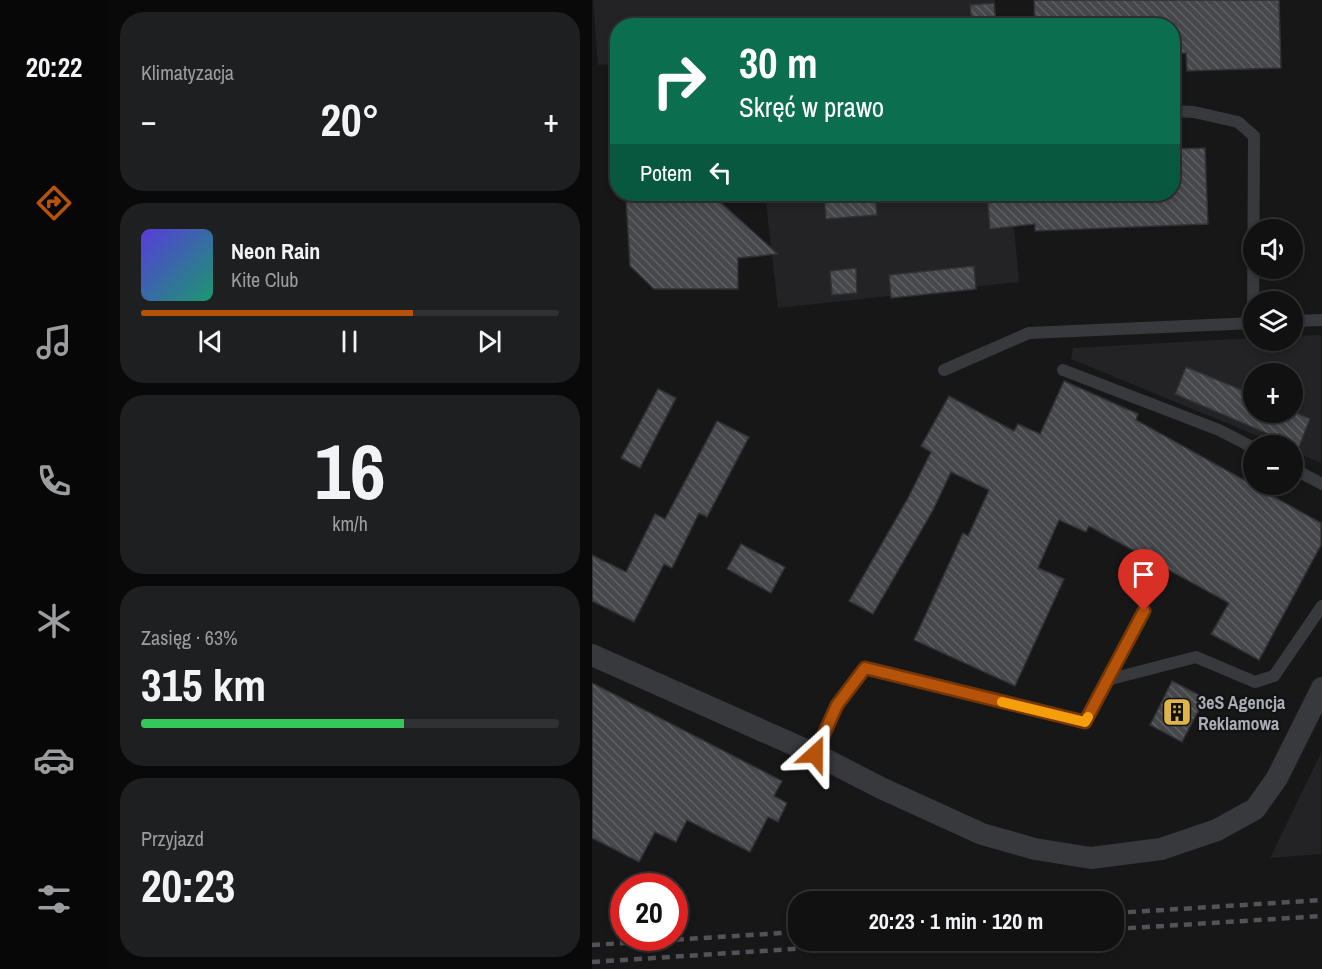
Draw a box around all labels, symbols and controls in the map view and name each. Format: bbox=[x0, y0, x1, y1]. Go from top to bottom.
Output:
text: 30 m bbox=[739, 35, 818, 91]
icon: right bbox=[640, 42, 718, 120]
text: 20:22 bbox=[26, 49, 82, 85]
text: Klimatyzacja bbox=[141, 59, 234, 86]
text: 20° bbox=[320, 89, 380, 150]
text: Skręć w prawo bbox=[739, 89, 884, 125]
text: − bbox=[141, 98, 157, 142]
text: + bbox=[543, 98, 559, 142]
icon: left bbox=[704, 156, 737, 189]
text: Potem bbox=[640, 158, 692, 188]
icon: directions bbox=[33, 182, 75, 224]
map controls bbox=[1243, 219, 1303, 495]
button: sound bbox=[1243, 219, 1303, 279]
text: Neon Rain bbox=[231, 236, 320, 266]
text: Kite Club bbox=[231, 266, 298, 293]
button: layers bbox=[1243, 291, 1303, 351]
icon: music bbox=[33, 321, 75, 363]
icon: previous bbox=[194, 325, 227, 358]
icon: pause bbox=[333, 325, 366, 358]
icon: next bbox=[473, 325, 506, 358]
button: + bbox=[1243, 363, 1303, 423]
text: 16 bbox=[314, 418, 386, 523]
button: − bbox=[1243, 435, 1303, 495]
icon: phone bbox=[33, 460, 75, 502]
text: km/h bbox=[332, 510, 368, 537]
pin bbox=[1118, 549, 1169, 611]
icon: arrive bbox=[1127, 558, 1160, 591]
icon: climate bbox=[33, 600, 75, 642]
text: Zasięg · 63% bbox=[141, 624, 238, 651]
text: 315 km bbox=[141, 654, 266, 715]
place label: 3eS Agencja Reklamowa bbox=[1198, 690, 1286, 736]
building icon: 3eS Agencja Reklamowa bbox=[1161, 696, 1193, 728]
position arrow bbox=[783, 722, 847, 786]
icon: car bbox=[33, 739, 75, 781]
text: Przyjazd bbox=[141, 825, 204, 852]
text: 20:23 bbox=[141, 855, 235, 916]
speed limit sign: 20 bbox=[610, 873, 688, 951]
icon: filters bbox=[33, 878, 75, 920]
text: 20:23 · 1 min · 120 m bbox=[869, 906, 1043, 936]

